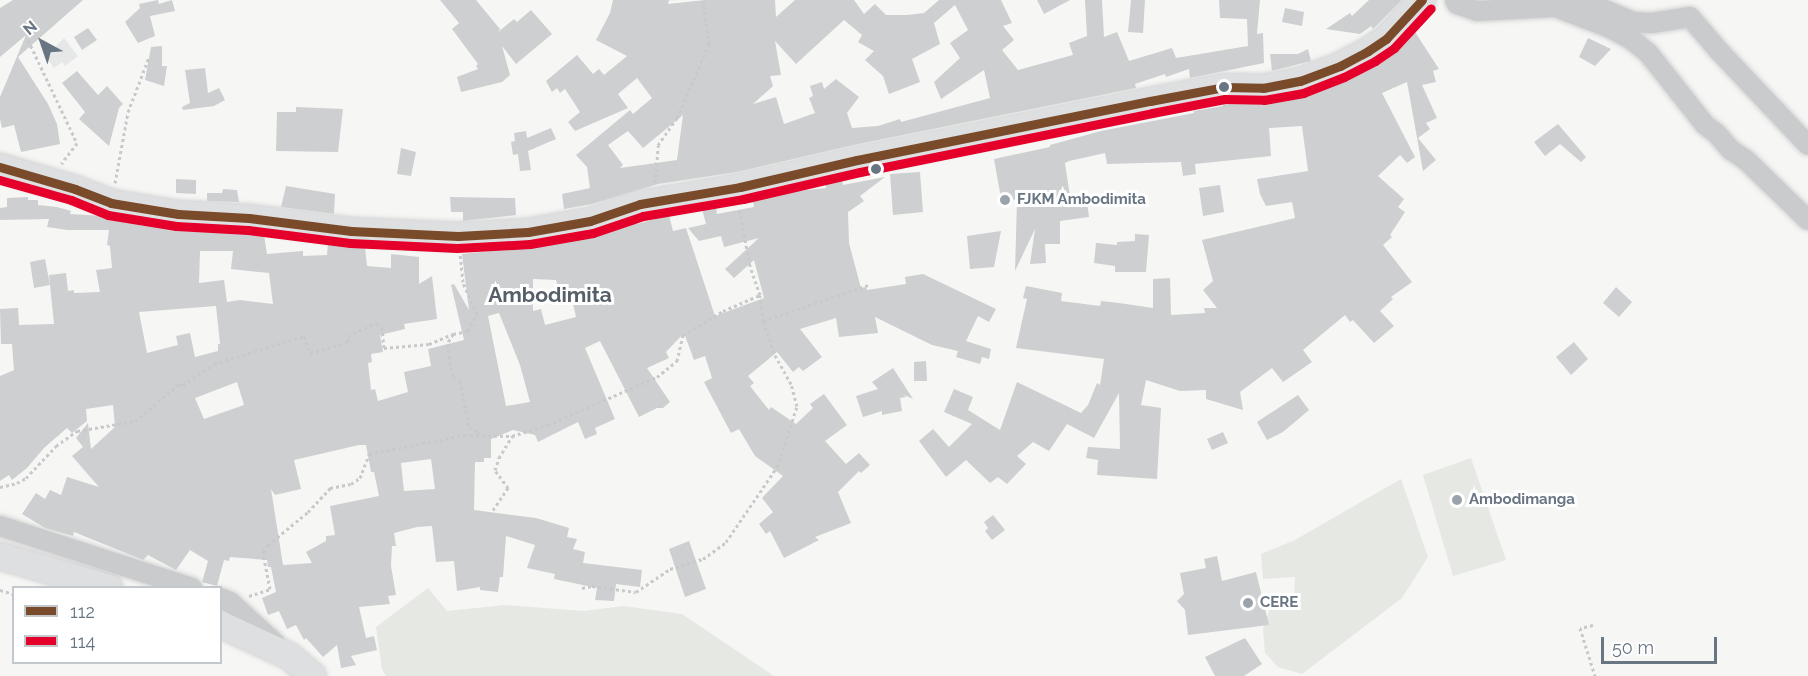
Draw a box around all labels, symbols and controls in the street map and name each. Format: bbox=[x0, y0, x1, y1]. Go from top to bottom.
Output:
north arrow bbox=[12, 12, 72, 72]
text: N bbox=[19, 17, 41, 39]
unlabelled marker bbox=[1218, 81, 1230, 93]
unlabelled marker bbox=[870, 163, 882, 175]
place label: FJKM Ambodimita bbox=[1017, 191, 1146, 209]
marker: FJKM Ambodimita bbox=[998, 193, 1012, 207]
district label: Ambodimita bbox=[488, 282, 612, 308]
place label: Ambodimanga bbox=[1469, 491, 1575, 509]
marker: Ambodimanga bbox=[1450, 493, 1464, 507]
legend bbox=[12, 586, 222, 664]
place label: CERE bbox=[1260, 594, 1298, 612]
marker: CERE bbox=[1241, 596, 1255, 610]
text: 112 bbox=[70, 601, 95, 622]
scale bar bbox=[1604, 625, 1720, 663]
text: 114 bbox=[70, 631, 95, 652]
text: 50 m bbox=[1612, 637, 1654, 658]

